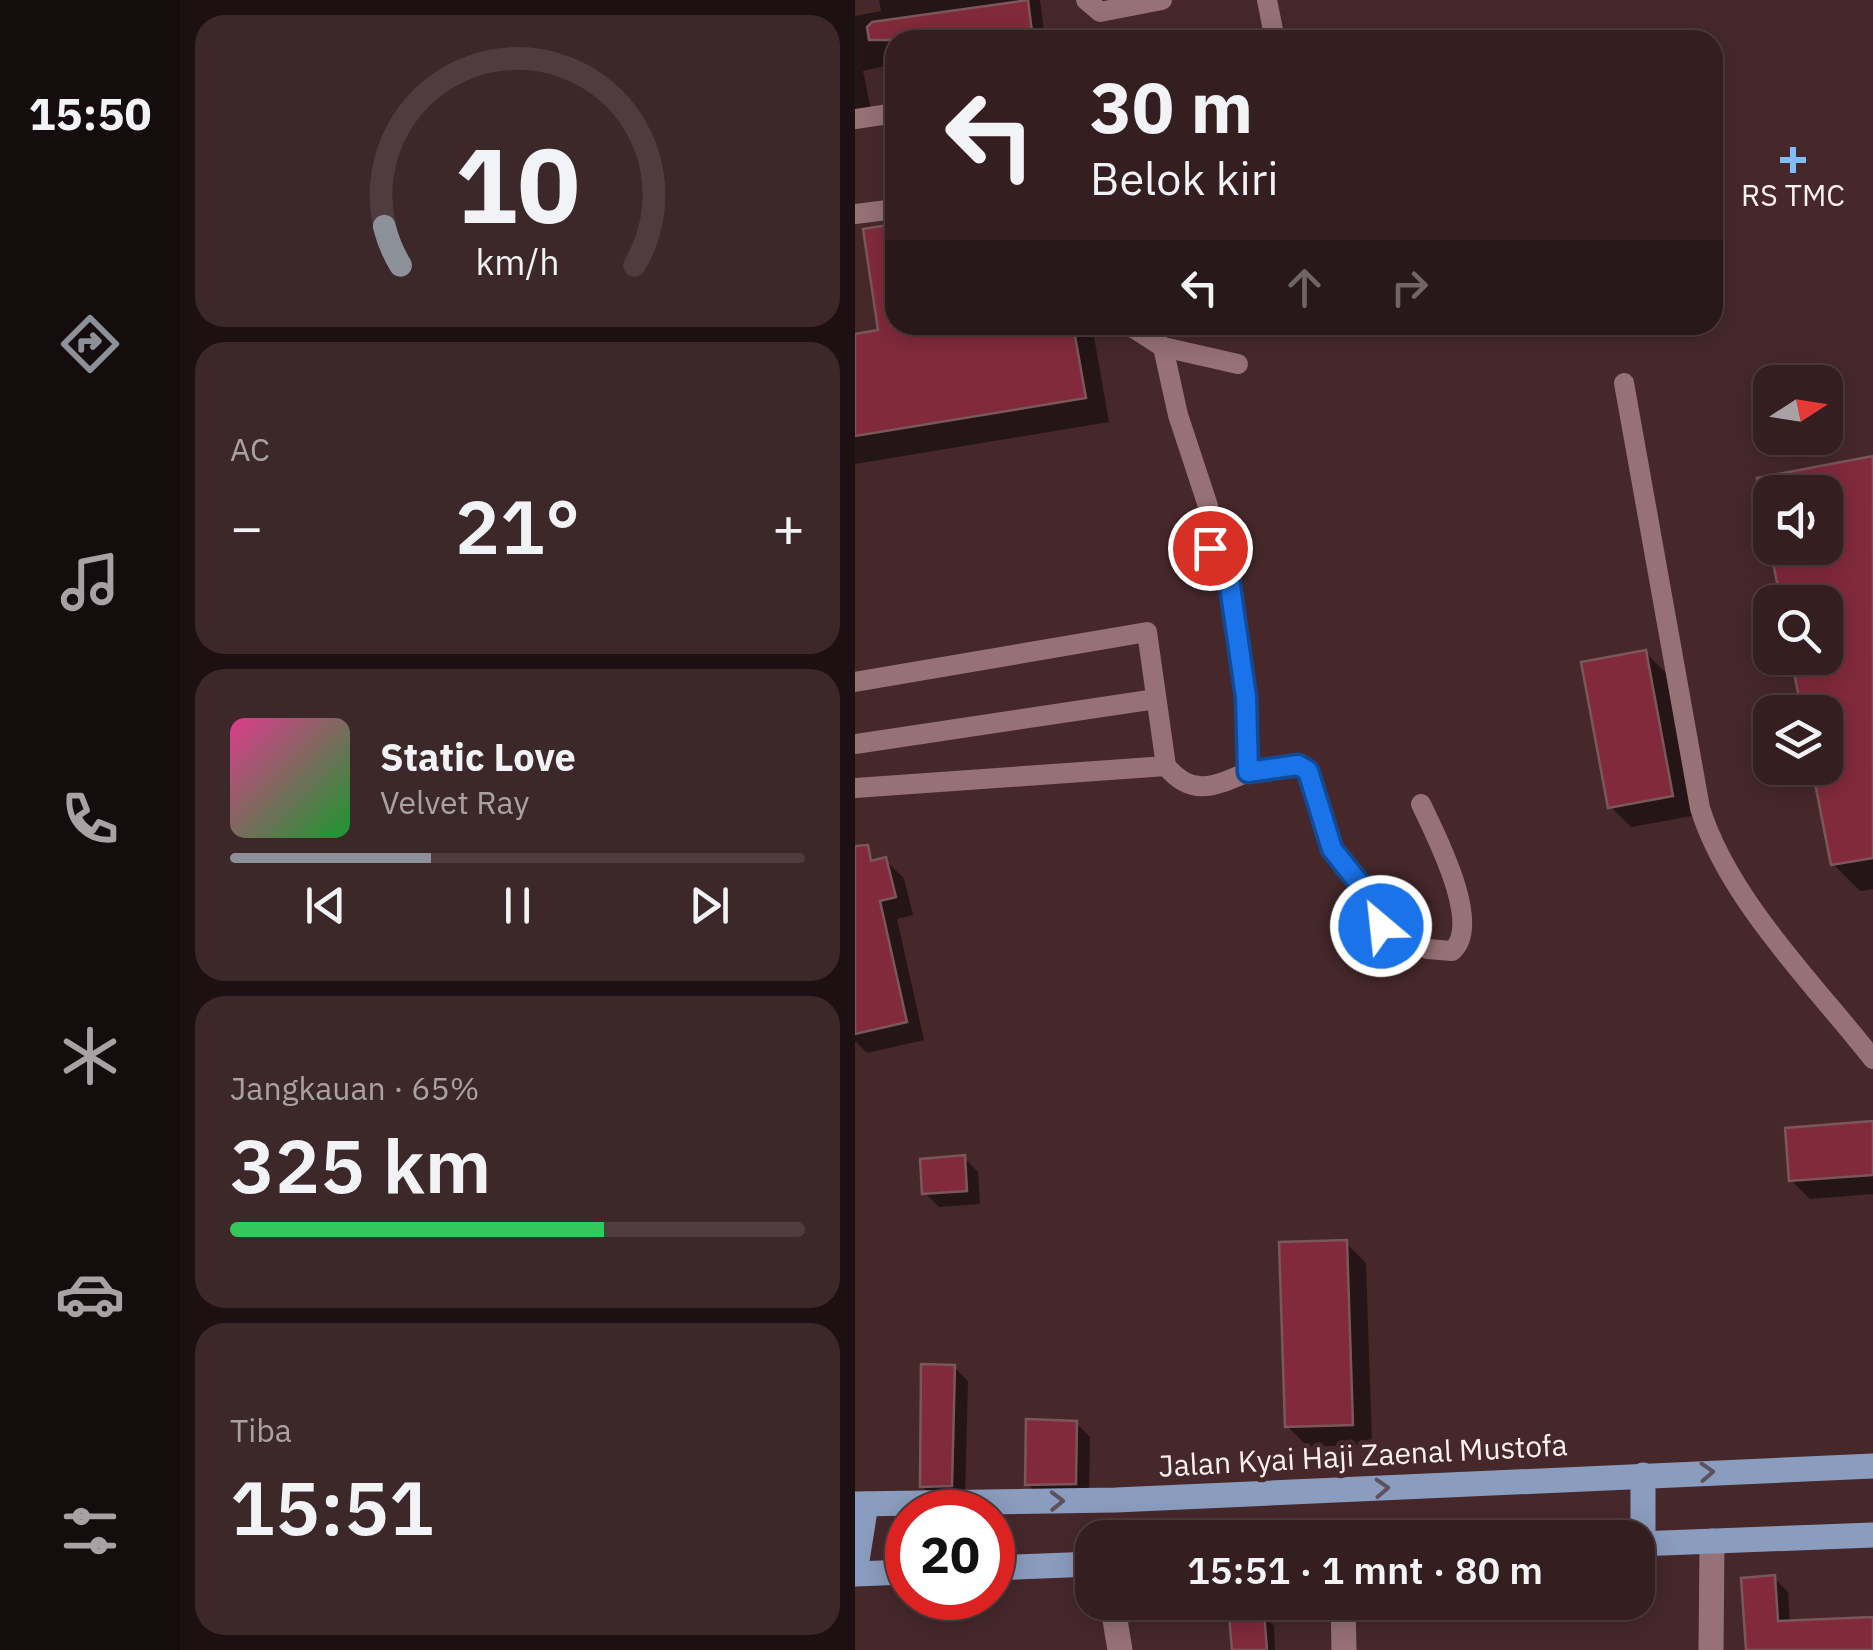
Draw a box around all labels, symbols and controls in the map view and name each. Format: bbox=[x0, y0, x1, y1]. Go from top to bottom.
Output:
text: 30 m bbox=[1090, 61, 1253, 152]
icon: left bbox=[925, 70, 1055, 200]
text: 15:50 bbox=[29, 84, 151, 142]
text: 10 bbox=[455, 116, 580, 252]
marker: RS TMC bbox=[1780, 147, 1806, 173]
text: Belok kiri bbox=[1090, 149, 1279, 207]
place label: RS TMC bbox=[1741, 175, 1845, 214]
text: km/h bbox=[475, 238, 560, 285]
icon: left bbox=[1172, 260, 1227, 315]
icon: ahead bbox=[1277, 260, 1332, 315]
icon: right bbox=[1382, 260, 1437, 315]
icon: directions bbox=[55, 309, 125, 379]
north arrow bbox=[1753, 365, 1843, 455]
map controls bbox=[1753, 365, 1843, 785]
text: AC bbox=[230, 428, 270, 470]
button: sound bbox=[1753, 475, 1843, 565]
text: 21° bbox=[455, 477, 580, 575]
text: − bbox=[230, 491, 263, 562]
text: + bbox=[772, 491, 805, 562]
pin bbox=[1168, 506, 1253, 591]
icon: arrive bbox=[1183, 521, 1238, 576]
icon: music bbox=[55, 547, 125, 617]
button: search bbox=[1753, 585, 1843, 675]
button: layers bbox=[1753, 695, 1843, 785]
text: Static Love bbox=[380, 732, 576, 781]
text: Velvet Ray bbox=[380, 781, 529, 823]
icon: phone bbox=[55, 784, 125, 854]
position arrow bbox=[1329, 874, 1433, 978]
icon: previous bbox=[298, 878, 353, 933]
icon: pause bbox=[490, 878, 545, 933]
icon: next bbox=[682, 878, 737, 933]
icon: climate bbox=[55, 1021, 125, 1091]
text: Jangkauan · 65% bbox=[230, 1067, 479, 1109]
text: 325 km bbox=[230, 1116, 491, 1214]
icon: car bbox=[55, 1259, 125, 1329]
text: Tiba bbox=[230, 1409, 292, 1451]
street label: Jalan Kyai Haji Zaenal Mustofa bbox=[1157, 1424, 1568, 1485]
text: 15:51 bbox=[230, 1458, 434, 1556]
one-way arrow bbox=[1699, 1462, 1715, 1483]
one-way arrow bbox=[1375, 1478, 1391, 1499]
speed limit sign: 20 bbox=[885, 1490, 1015, 1620]
one-way arrow bbox=[1050, 1490, 1066, 1512]
icon: filters bbox=[55, 1496, 125, 1566]
text: 15:51 · 1 mnt · 80 m bbox=[1187, 1545, 1543, 1594]

